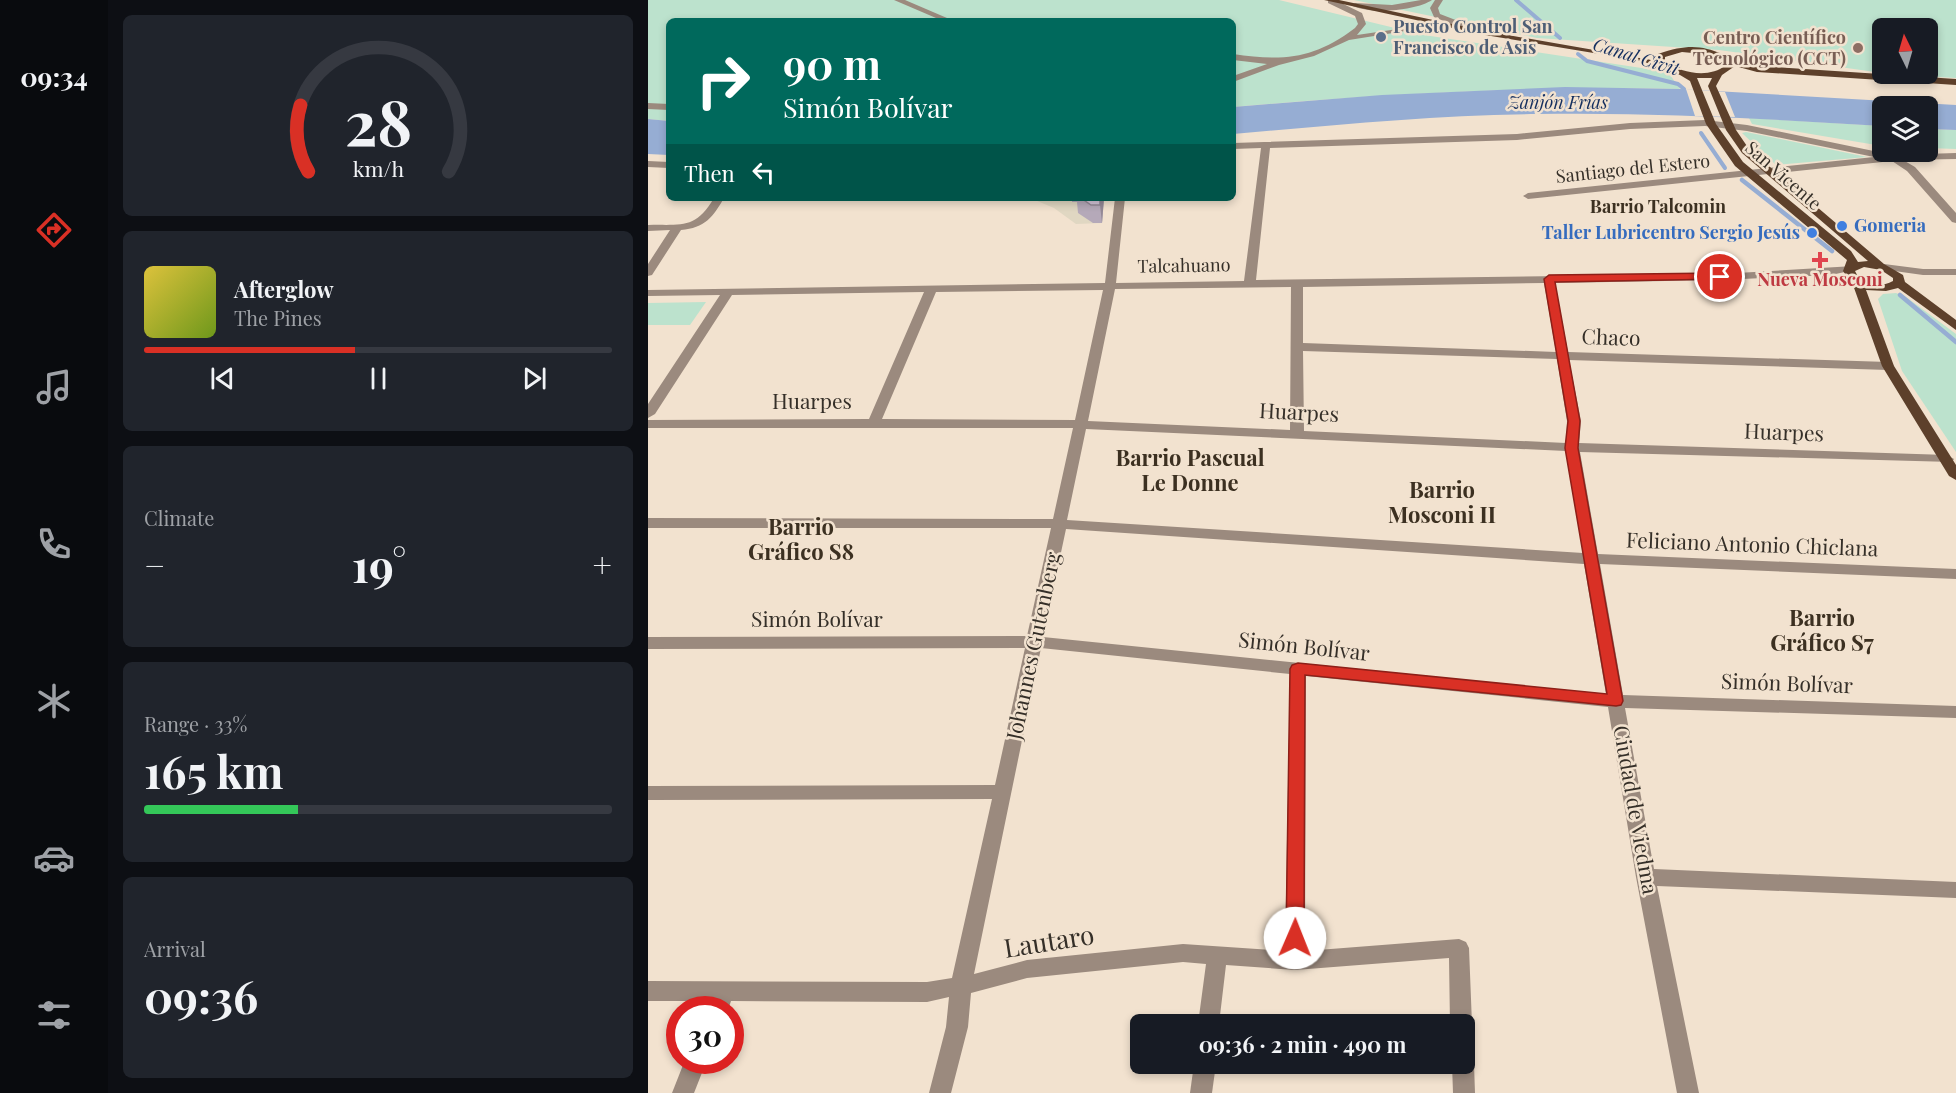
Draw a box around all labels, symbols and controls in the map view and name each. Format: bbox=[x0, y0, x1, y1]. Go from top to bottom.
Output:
place label: Puesto Control San Francisco de Asis bbox=[1393, 14, 1553, 59]
north arrow bbox=[1872, 18, 1938, 84]
map controls bbox=[1872, 18, 1938, 162]
place label: Centro Científico Tecnológico (CCT) bbox=[1693, 25, 1846, 70]
marker: Puesto Control San Francisco de Asis bbox=[1374, 30, 1388, 44]
water label: Canal Civit bbox=[1590, 32, 1683, 81]
text: 90 m bbox=[783, 35, 881, 91]
marker: Centro Científico Tecnológico (CCT) bbox=[1851, 41, 1865, 55]
icon: right bbox=[684, 42, 762, 120]
text: 09:34 bbox=[20, 58, 88, 94]
text: 28 bbox=[344, 78, 412, 162]
text: Simón Bolívar bbox=[783, 89, 953, 125]
water label: Zanjón Frías bbox=[1507, 90, 1608, 114]
button: layers bbox=[1872, 96, 1938, 162]
street label: San Vicente bbox=[1741, 136, 1827, 215]
street label: Santiago del Estero bbox=[1555, 148, 1711, 188]
text: km/h bbox=[352, 155, 404, 183]
icon: left bbox=[747, 156, 780, 189]
text: Then bbox=[684, 158, 735, 188]
district label: Barrio Talcomin bbox=[1590, 194, 1726, 218]
icon: directions bbox=[33, 209, 75, 251]
place label: Gomeria bbox=[1854, 213, 1927, 237]
marker: Gomeria bbox=[1835, 219, 1849, 233]
place label: Taller Lubricentro Sergio Jesús bbox=[1542, 220, 1800, 244]
marker: Taller Lubricentro Sergio Jesús bbox=[1805, 226, 1819, 240]
pin bbox=[1694, 251, 1745, 302]
street label: Talcahuano bbox=[1137, 252, 1231, 278]
marker: Nueva Mosconi bbox=[1813, 253, 1827, 267]
icon: arrive bbox=[1703, 260, 1736, 293]
place label: Nueva Mosconi bbox=[1757, 267, 1883, 291]
text: Afterglow bbox=[234, 274, 334, 304]
text: The Pines bbox=[234, 304, 322, 331]
street label: Chaco bbox=[1581, 321, 1641, 351]
icon: previous bbox=[206, 362, 239, 395]
icon: pause bbox=[362, 362, 395, 395]
icon: next bbox=[518, 362, 551, 395]
icon: music bbox=[33, 366, 75, 408]
street label: Huarpes bbox=[772, 386, 852, 414]
street label: Huarpes bbox=[1258, 395, 1340, 427]
street label: Huarpes bbox=[1744, 416, 1824, 446]
district label: Barrio Pascual Le Donne bbox=[1115, 442, 1265, 497]
district label: Barrio Mosconi II bbox=[1388, 474, 1496, 529]
text: Climate bbox=[144, 504, 214, 531]
district label: Barrio Gráfico S8 bbox=[748, 511, 854, 566]
icon: phone bbox=[33, 523, 75, 565]
street label: Feliciano Antonio Chiclana bbox=[1625, 525, 1879, 561]
text: 19° bbox=[352, 534, 406, 594]
text: − bbox=[144, 542, 165, 586]
text: + bbox=[593, 542, 612, 586]
street label: Johannes Gutenberg bbox=[998, 549, 1066, 743]
district label: Barrio Gráfico S7 bbox=[1770, 602, 1874, 657]
street label: Simón Bolívar bbox=[751, 604, 884, 632]
street label: Simón Bolívar bbox=[1237, 624, 1372, 666]
street label: Simón Bolívar bbox=[1721, 666, 1854, 698]
icon: climate bbox=[33, 680, 75, 722]
text: Range · 33% bbox=[144, 710, 247, 737]
street label: Ciudad de Viedma bbox=[1608, 723, 1666, 897]
text: 165 km bbox=[144, 740, 283, 800]
icon: car bbox=[33, 837, 75, 879]
position arrow bbox=[1263, 906, 1327, 970]
street label: Lautaro bbox=[1001, 916, 1096, 965]
text: Arrival bbox=[144, 935, 206, 962]
text: 09:36 bbox=[144, 965, 258, 1025]
icon: filters bbox=[33, 994, 75, 1036]
speed limit sign: 30 bbox=[666, 996, 744, 1074]
text: 09:36 · 2 min · 490 m bbox=[1199, 1029, 1406, 1059]

